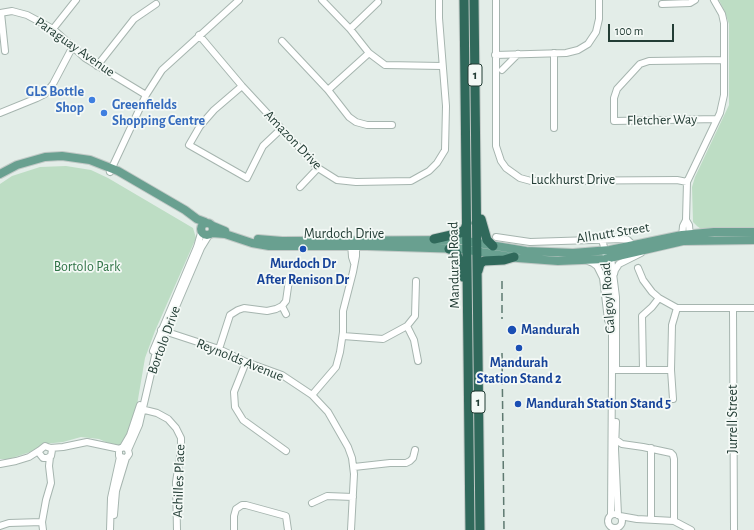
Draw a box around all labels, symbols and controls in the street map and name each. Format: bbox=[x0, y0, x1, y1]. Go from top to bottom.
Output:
street label: Paraguay Avenue bbox=[32, 13, 118, 81]
scale bar bbox=[610, 16, 676, 42]
text: 100 m bbox=[615, 25, 643, 37]
road number: 1 bbox=[468, 64, 482, 86]
place label: GLS Bottle Shop bbox=[26, 84, 84, 116]
marker: GLS Bottle Shop bbox=[87, 95, 97, 105]
place label: Greenfields Shopping Centre bbox=[112, 97, 205, 130]
street label: Amazon Drive bbox=[260, 107, 326, 173]
marker: Greenfields Shopping Centre bbox=[99, 108, 109, 118]
street label: Fletcher Way bbox=[627, 111, 697, 129]
street label: Luckhurst Drive bbox=[531, 172, 615, 188]
street label: Allnutt Street bbox=[575, 219, 651, 247]
street label: Mandurah Road bbox=[445, 221, 463, 309]
street label: Murdoch Drive bbox=[304, 226, 384, 242]
marker: Murdoch Dr After Renison Dr bbox=[298, 244, 308, 254]
place label: Murdoch Dr After Renison Dr bbox=[257, 256, 349, 288]
park label: Bortolo Park bbox=[54, 259, 120, 275]
street label: Galgoyl Road bbox=[597, 262, 619, 334]
street label: Bortolo Drive bbox=[144, 304, 184, 376]
place label: Mandurah bbox=[521, 322, 580, 338]
marker: Mandurah bbox=[506, 324, 518, 336]
street label: Reynolds Avenue bbox=[194, 335, 286, 385]
marker: Mandurah Station Stand 2 bbox=[514, 343, 524, 353]
place label: Mandurah Station Stand 2 bbox=[476, 355, 562, 388]
street label: Jurrell Street bbox=[725, 385, 741, 453]
road number: 1 bbox=[471, 391, 485, 413]
place label: Mandurah Station Stand 5 bbox=[526, 396, 671, 412]
marker: Mandurah Station Stand 5 bbox=[513, 399, 523, 409]
street label: Achilles Place bbox=[169, 444, 189, 518]

